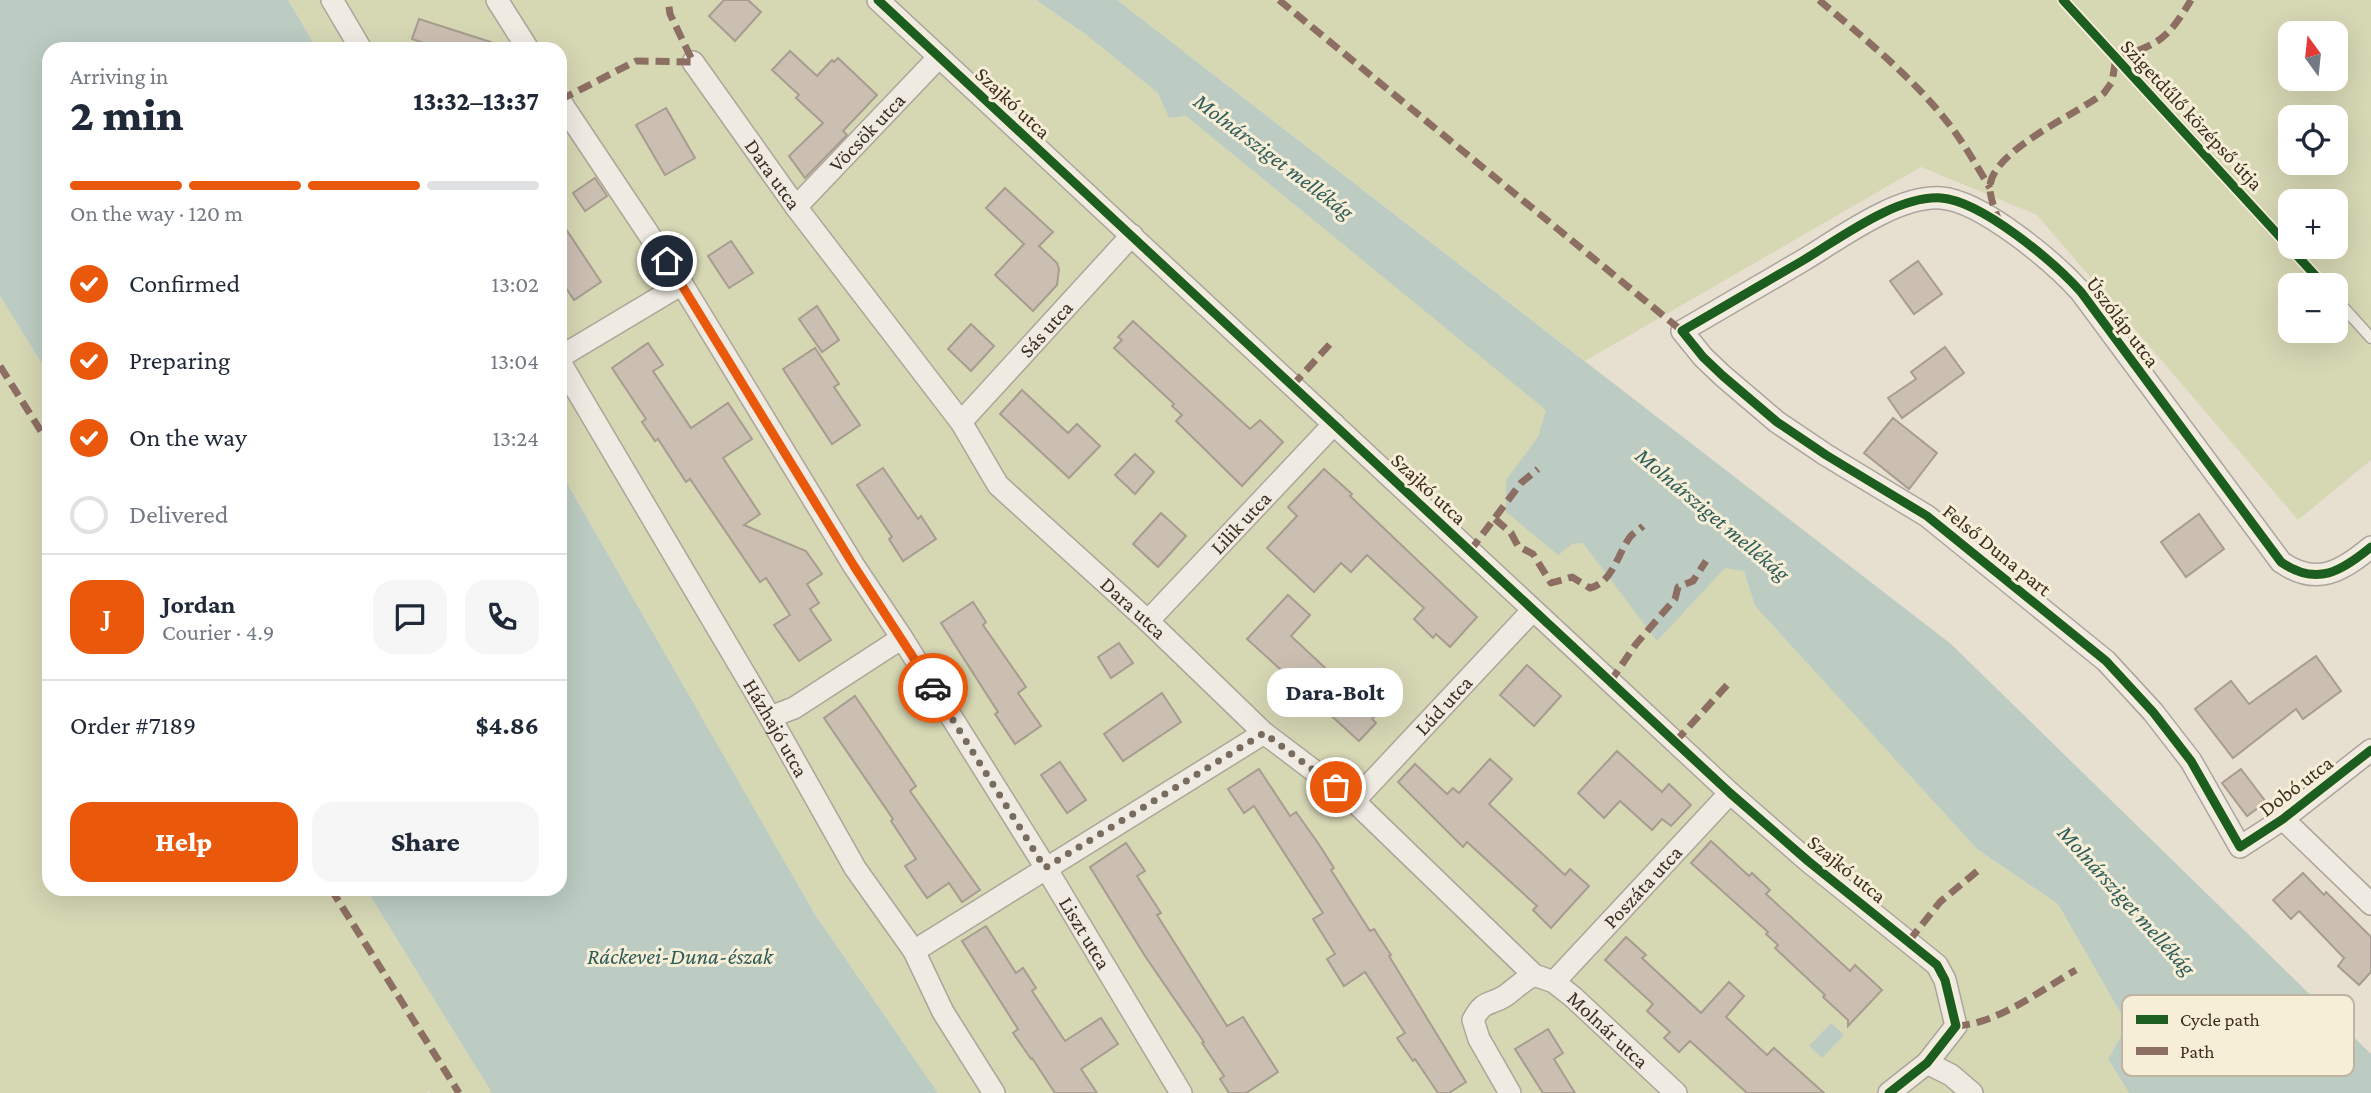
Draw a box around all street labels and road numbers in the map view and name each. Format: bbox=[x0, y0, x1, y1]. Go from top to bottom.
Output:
street label: Szigetdűlő középső útja bbox=[2116, 35, 2268, 196]
street label: Szajkó utca bbox=[970, 62, 1056, 144]
street label: Vöcsök utca bbox=[824, 88, 910, 177]
street label: Dara utca bbox=[740, 135, 806, 215]
street label: Úszóláp utca bbox=[2081, 272, 2165, 372]
street label: Sás utca bbox=[1014, 296, 1078, 362]
street label: Szajkó utca bbox=[1386, 448, 1472, 530]
street label: Lilik utca bbox=[1205, 486, 1276, 559]
street label: Felső Duna part bbox=[1938, 499, 2057, 602]
street label: Dara utca bbox=[1096, 572, 1172, 644]
street label: Lúd utca bbox=[1410, 670, 1477, 740]
street label: Házhajó utca bbox=[738, 675, 814, 782]
street label: Dobó utca bbox=[2254, 750, 2338, 821]
street label: Szajkó utca bbox=[1803, 830, 1891, 908]
street label: Poszáta utca bbox=[1598, 840, 1687, 933]
street label: Liszt utca bbox=[1054, 892, 1116, 974]
street label: Molnár utca bbox=[1562, 986, 1654, 1073]

